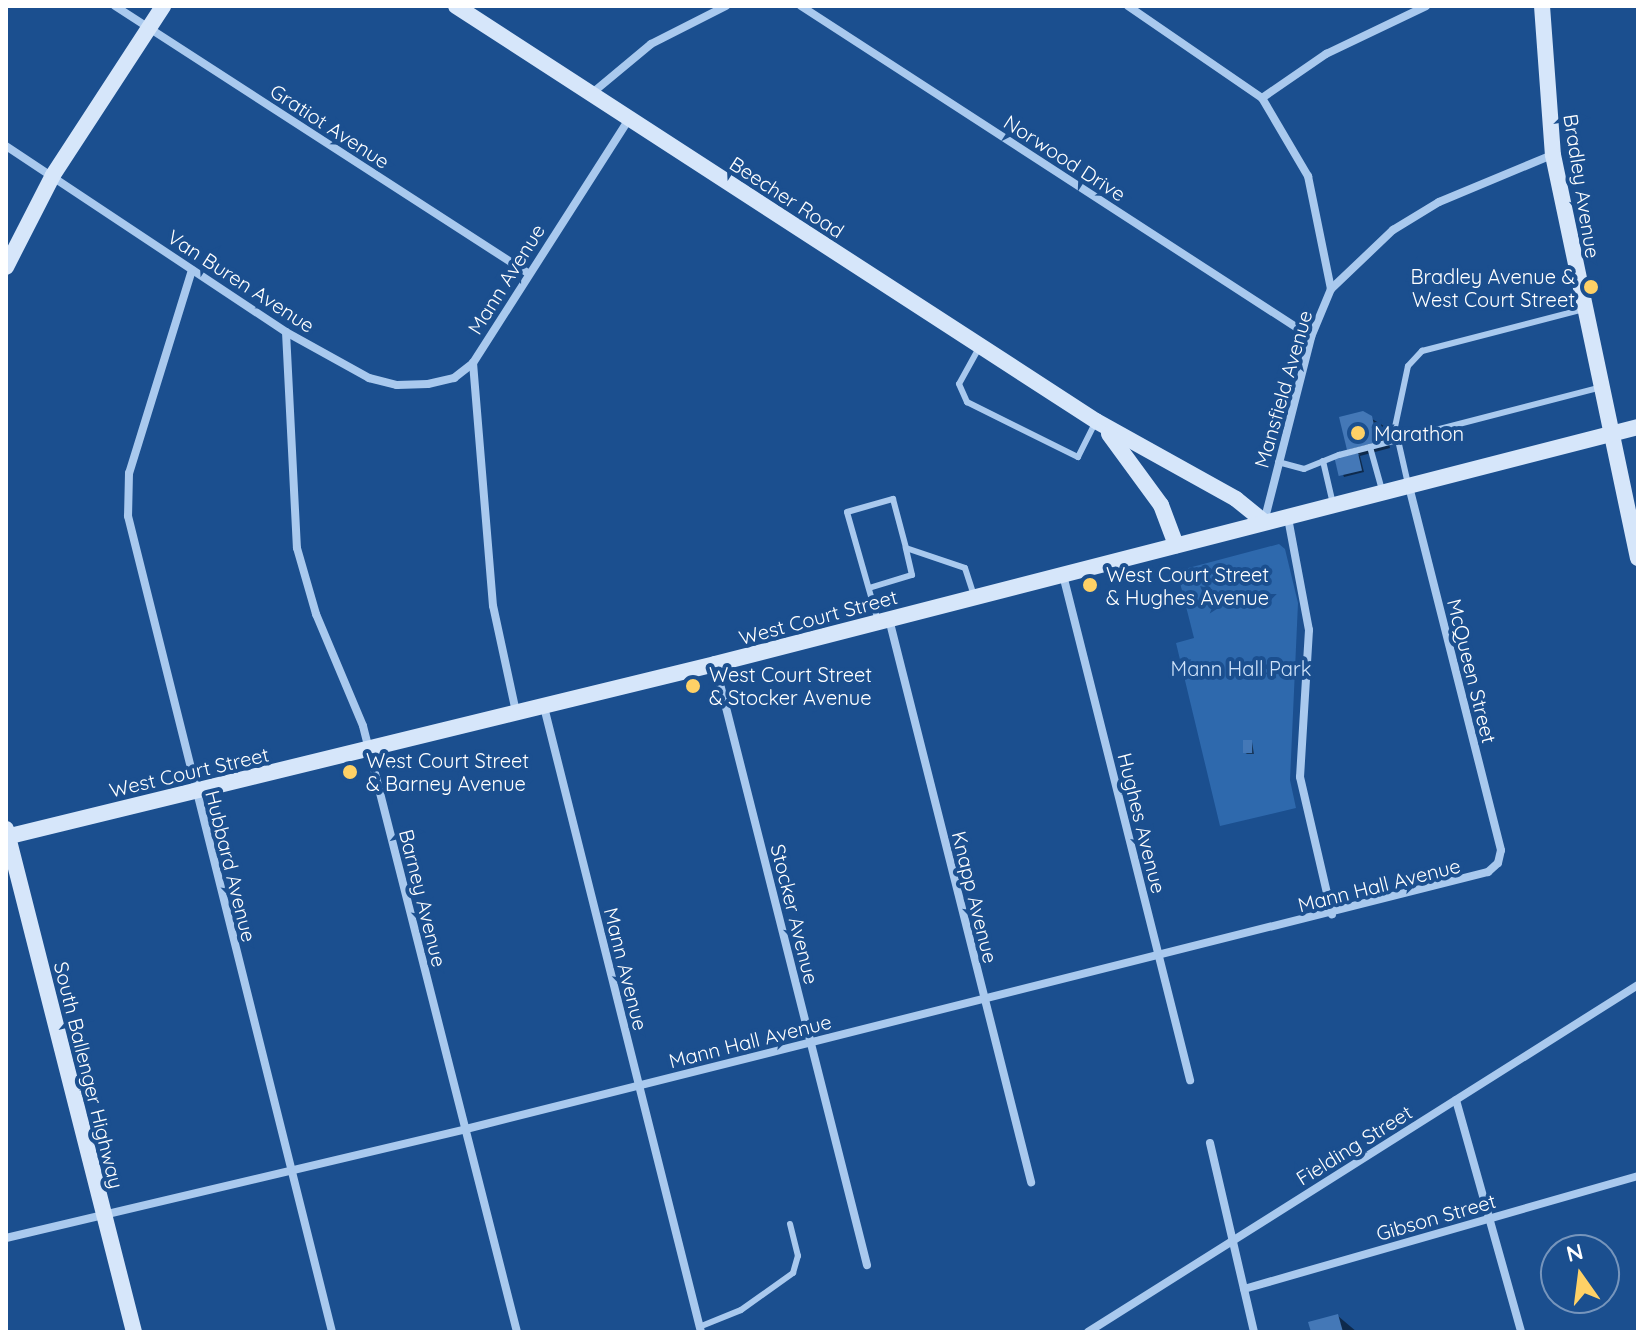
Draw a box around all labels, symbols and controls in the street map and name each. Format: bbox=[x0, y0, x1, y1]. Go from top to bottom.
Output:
street label: Gratiot Avenue bbox=[266, 79, 394, 173]
street label: Norwood Drive bbox=[1000, 110, 1130, 206]
street label: Bradley Avenue bbox=[1559, 112, 1605, 260]
street label: Beecher Road bbox=[725, 151, 849, 243]
street label: Mann Avenue bbox=[463, 219, 549, 339]
street label: Van Buren Avenue bbox=[163, 224, 319, 338]
place label: Bradley Avenue & West Court Street bbox=[1410, 264, 1575, 311]
marker: Bradley Avenue & West Court Street bbox=[1582, 278, 1600, 296]
street label: Mansfield Avenue bbox=[1249, 307, 1317, 471]
place label: Marathon bbox=[1374, 421, 1464, 445]
marker: Marathon bbox=[1349, 424, 1367, 442]
place label: West Court Street & Hughes Avenue bbox=[1106, 562, 1269, 609]
marker: West Court Street & Hughes Avenue bbox=[1081, 576, 1099, 594]
street label: West Court Street bbox=[736, 584, 900, 650]
street label: McQueen Street bbox=[1442, 596, 1502, 746]
park label: Mann Hall Park bbox=[1171, 656, 1311, 680]
place label: West Court Street & Stocker Avenue bbox=[709, 662, 872, 709]
marker: West Court Street & Stocker Avenue bbox=[684, 677, 702, 695]
street label: West Court Street bbox=[107, 742, 271, 802]
place label: West Court Street & Barney Avenue bbox=[366, 748, 529, 795]
street label: Hughes Avenue bbox=[1113, 750, 1171, 896]
marker: West Court Street & Barney Avenue bbox=[341, 763, 359, 781]
street label: Hubbard Avenue bbox=[201, 788, 261, 944]
street label: Barney Avenue bbox=[394, 827, 452, 969]
street label: Knapp Avenue bbox=[947, 829, 1003, 965]
street label: Stocker Avenue bbox=[766, 841, 824, 987]
street label: Mann Hall Avenue bbox=[1295, 853, 1463, 917]
street label: Mann Avenue bbox=[599, 905, 653, 1033]
street label: South Ballenger Highway bbox=[49, 959, 129, 1191]
street label: Mann Hall Avenue bbox=[666, 1009, 834, 1073]
street label: Fielding Street bbox=[1292, 1100, 1416, 1190]
street label: Gibson Street bbox=[1373, 1188, 1499, 1246]
north arrow bbox=[1540, 1234, 1620, 1314]
text: N bbox=[1563, 1237, 1586, 1268]

